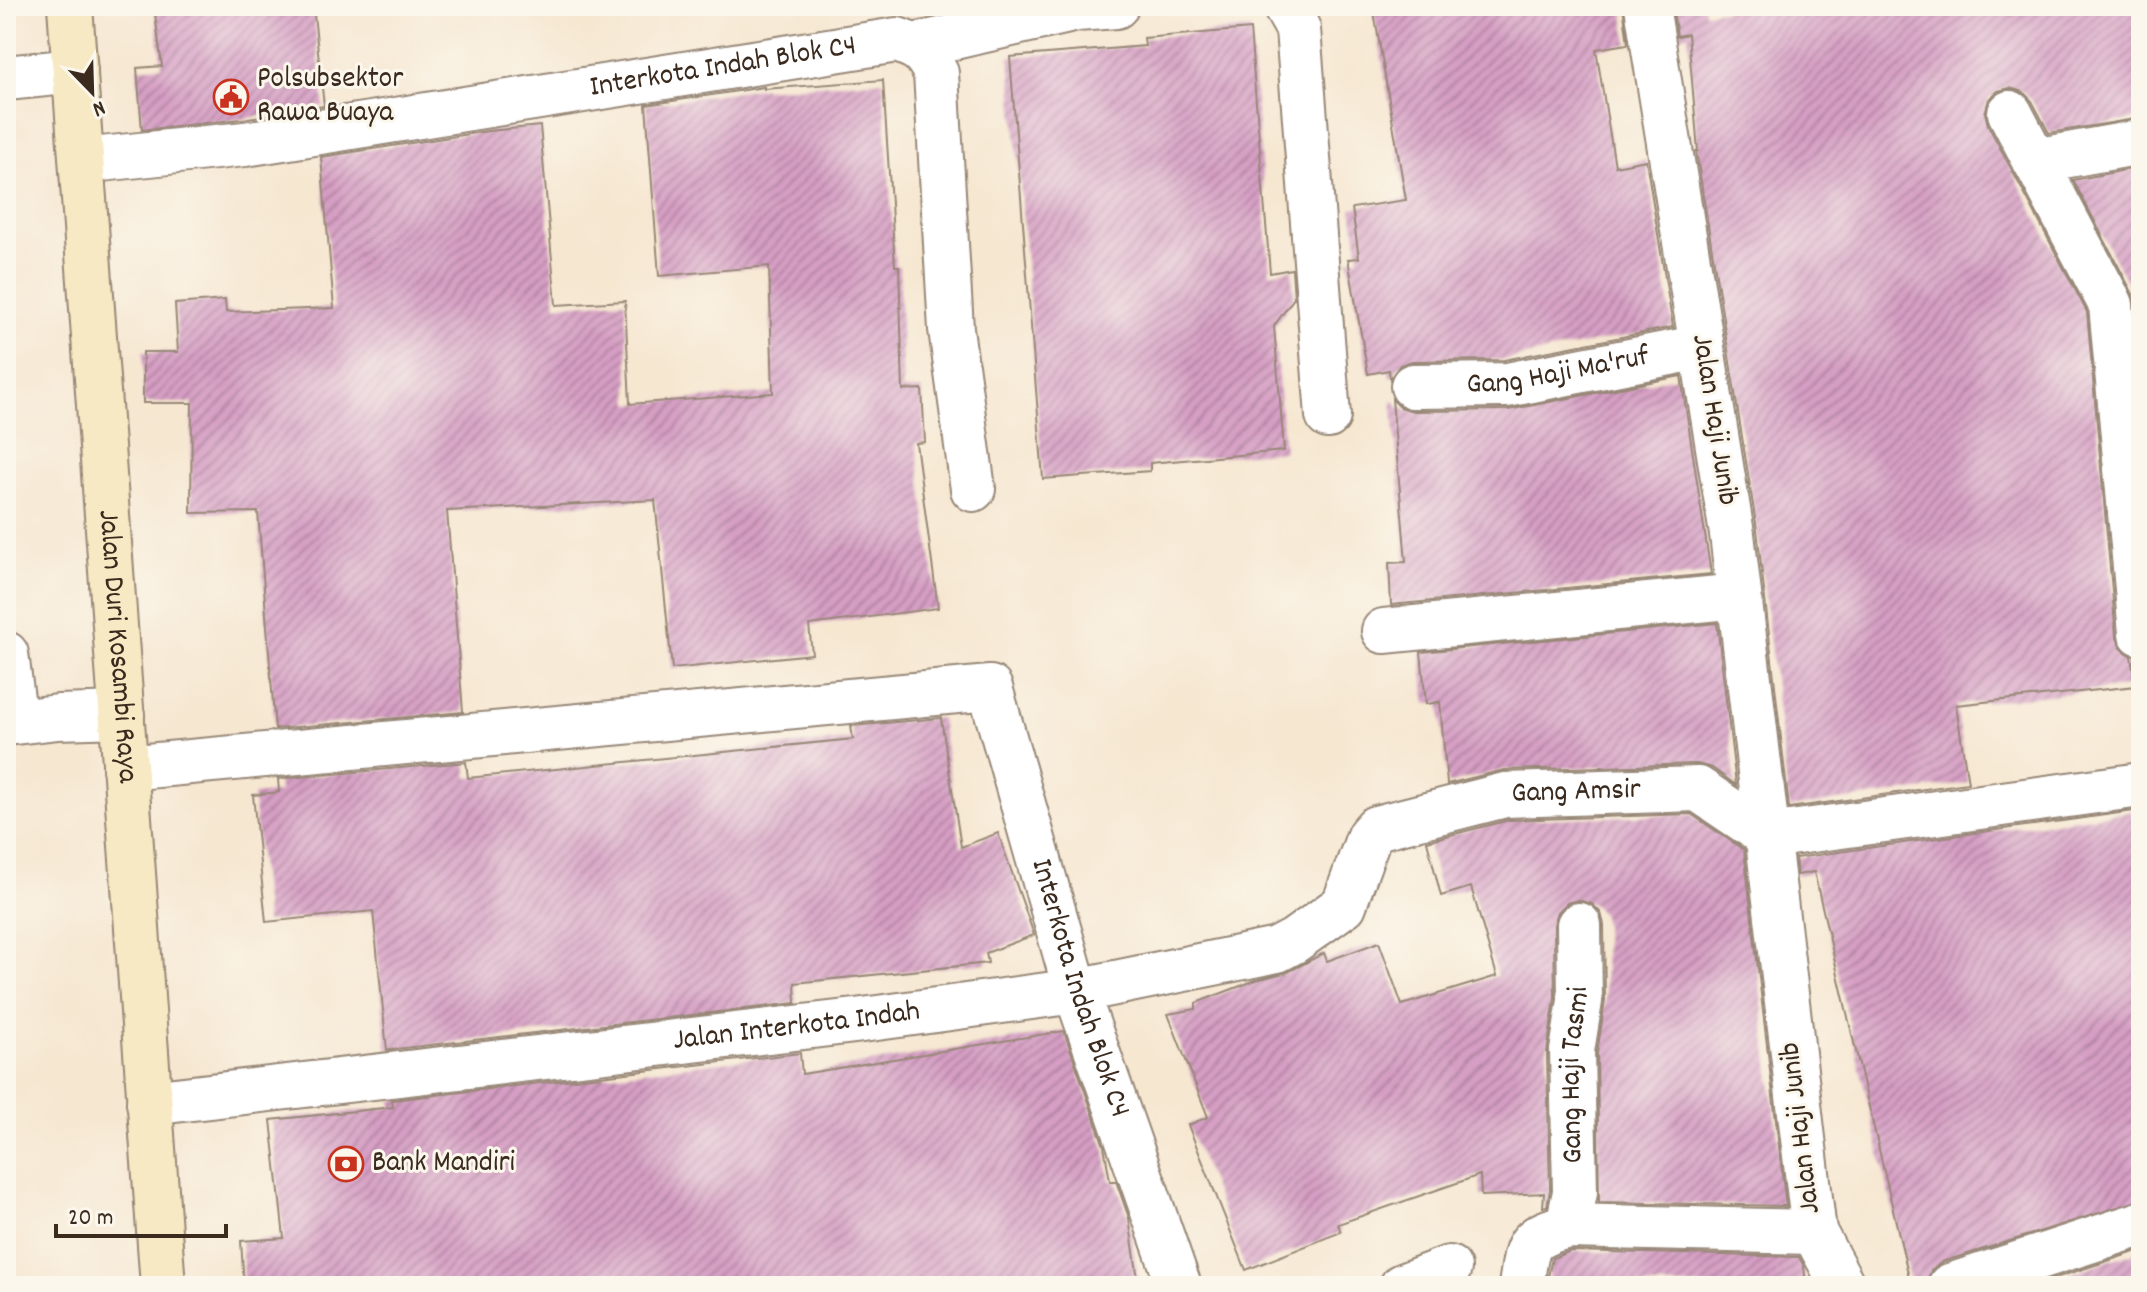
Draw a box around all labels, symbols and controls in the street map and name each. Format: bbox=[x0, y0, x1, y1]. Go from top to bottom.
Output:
street label: Interkota Indah Blok C4 bbox=[587, 25, 860, 110]
north arrow bbox=[52, 52, 132, 132]
place label: Polsubsektor Rawa Buaya bbox=[257, 59, 403, 136]
public building icon: Polsubsektor Rawa Buaya bbox=[212, 78, 250, 116]
text: N bbox=[87, 91, 110, 124]
street label: Jalan Haji Junib bbox=[1678, 331, 1748, 509]
street label: Gang Haji Ma'ruf bbox=[1466, 336, 1654, 407]
street label: Jalan Duri Kosambi Raya bbox=[85, 508, 148, 785]
street label: Gang Amsir bbox=[1511, 769, 1641, 816]
street label: Interkota Indah Blok C4 bbox=[1018, 854, 1140, 1124]
street label: Gang Haji Tasmi bbox=[1550, 986, 1603, 1164]
street label: Jalan Interkota Indah bbox=[671, 991, 923, 1063]
street label: Jalan Haji Junib bbox=[1770, 1040, 1834, 1216]
place label: Bank Mandiri bbox=[372, 1143, 515, 1186]
bank icon: Bank Mandiri bbox=[327, 1145, 365, 1183]
scale bar bbox=[56, 1188, 226, 1238]
text: 20 m bbox=[68, 1202, 114, 1236]

